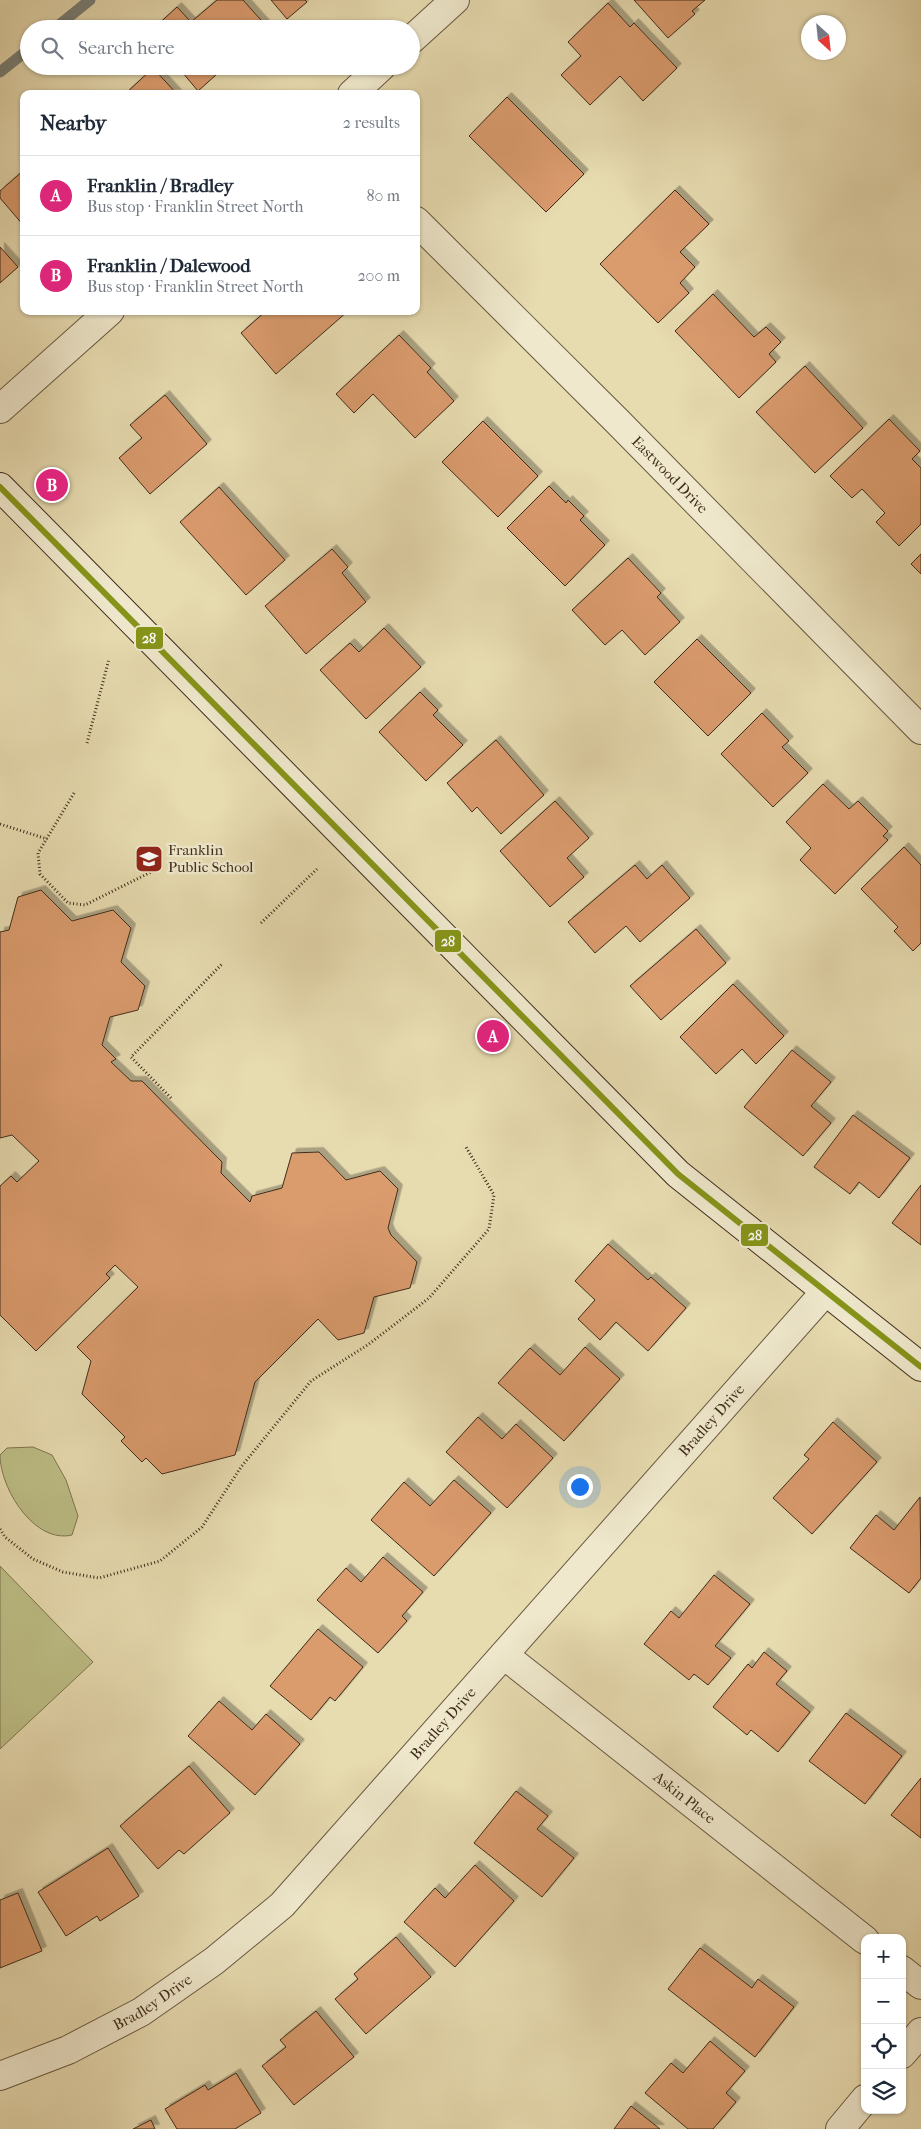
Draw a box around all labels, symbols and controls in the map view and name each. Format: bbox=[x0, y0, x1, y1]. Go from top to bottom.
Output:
north arrow bbox=[801, 15, 846, 60]
search box bbox=[20, 20, 420, 75]
icon: search bbox=[38, 34, 66, 62]
text: Search here bbox=[78, 37, 174, 59]
text: Nearby bbox=[40, 111, 106, 135]
text: 2 results bbox=[343, 113, 400, 132]
text: Franklin / Bradley bbox=[87, 175, 233, 197]
text: A bbox=[51, 186, 61, 205]
text: 80 m bbox=[366, 186, 400, 205]
text: Bus stop · Franklin Street North bbox=[87, 197, 304, 216]
text: Franklin / Dalewood bbox=[87, 255, 251, 277]
text: B bbox=[51, 266, 61, 285]
text: 200 m bbox=[357, 266, 400, 285]
text: Bus stop · Franklin Street North bbox=[87, 277, 304, 296]
street label: Eastwood Drive bbox=[628, 432, 712, 518]
pin: B bbox=[36, 466, 68, 504]
line badge: 28 bbox=[135, 626, 164, 650]
text: 28 bbox=[142, 630, 156, 647]
place label: Franklin Public School bbox=[168, 841, 253, 876]
school or university icon: Franklin Public School bbox=[134, 844, 164, 874]
line badge: 28 bbox=[434, 929, 462, 953]
text: 28 bbox=[441, 933, 455, 950]
pin: A bbox=[477, 1017, 509, 1055]
line badge: 28 bbox=[740, 1223, 769, 1247]
text: 28 bbox=[748, 1227, 762, 1244]
street label: Bradley Drive bbox=[675, 1380, 749, 1460]
your location bbox=[567, 1474, 593, 1500]
street label: Bradley Drive bbox=[406, 1683, 480, 1763]
street label: Askin Place bbox=[649, 1767, 719, 1828]
map controls bbox=[861, 1934, 906, 2114]
button: + bbox=[861, 1934, 906, 1979]
street label: Bradley Drive bbox=[110, 1970, 196, 2034]
button: − bbox=[861, 1979, 906, 2024]
button: locate bbox=[861, 2024, 906, 2069]
button: layers bbox=[861, 2069, 906, 2114]

